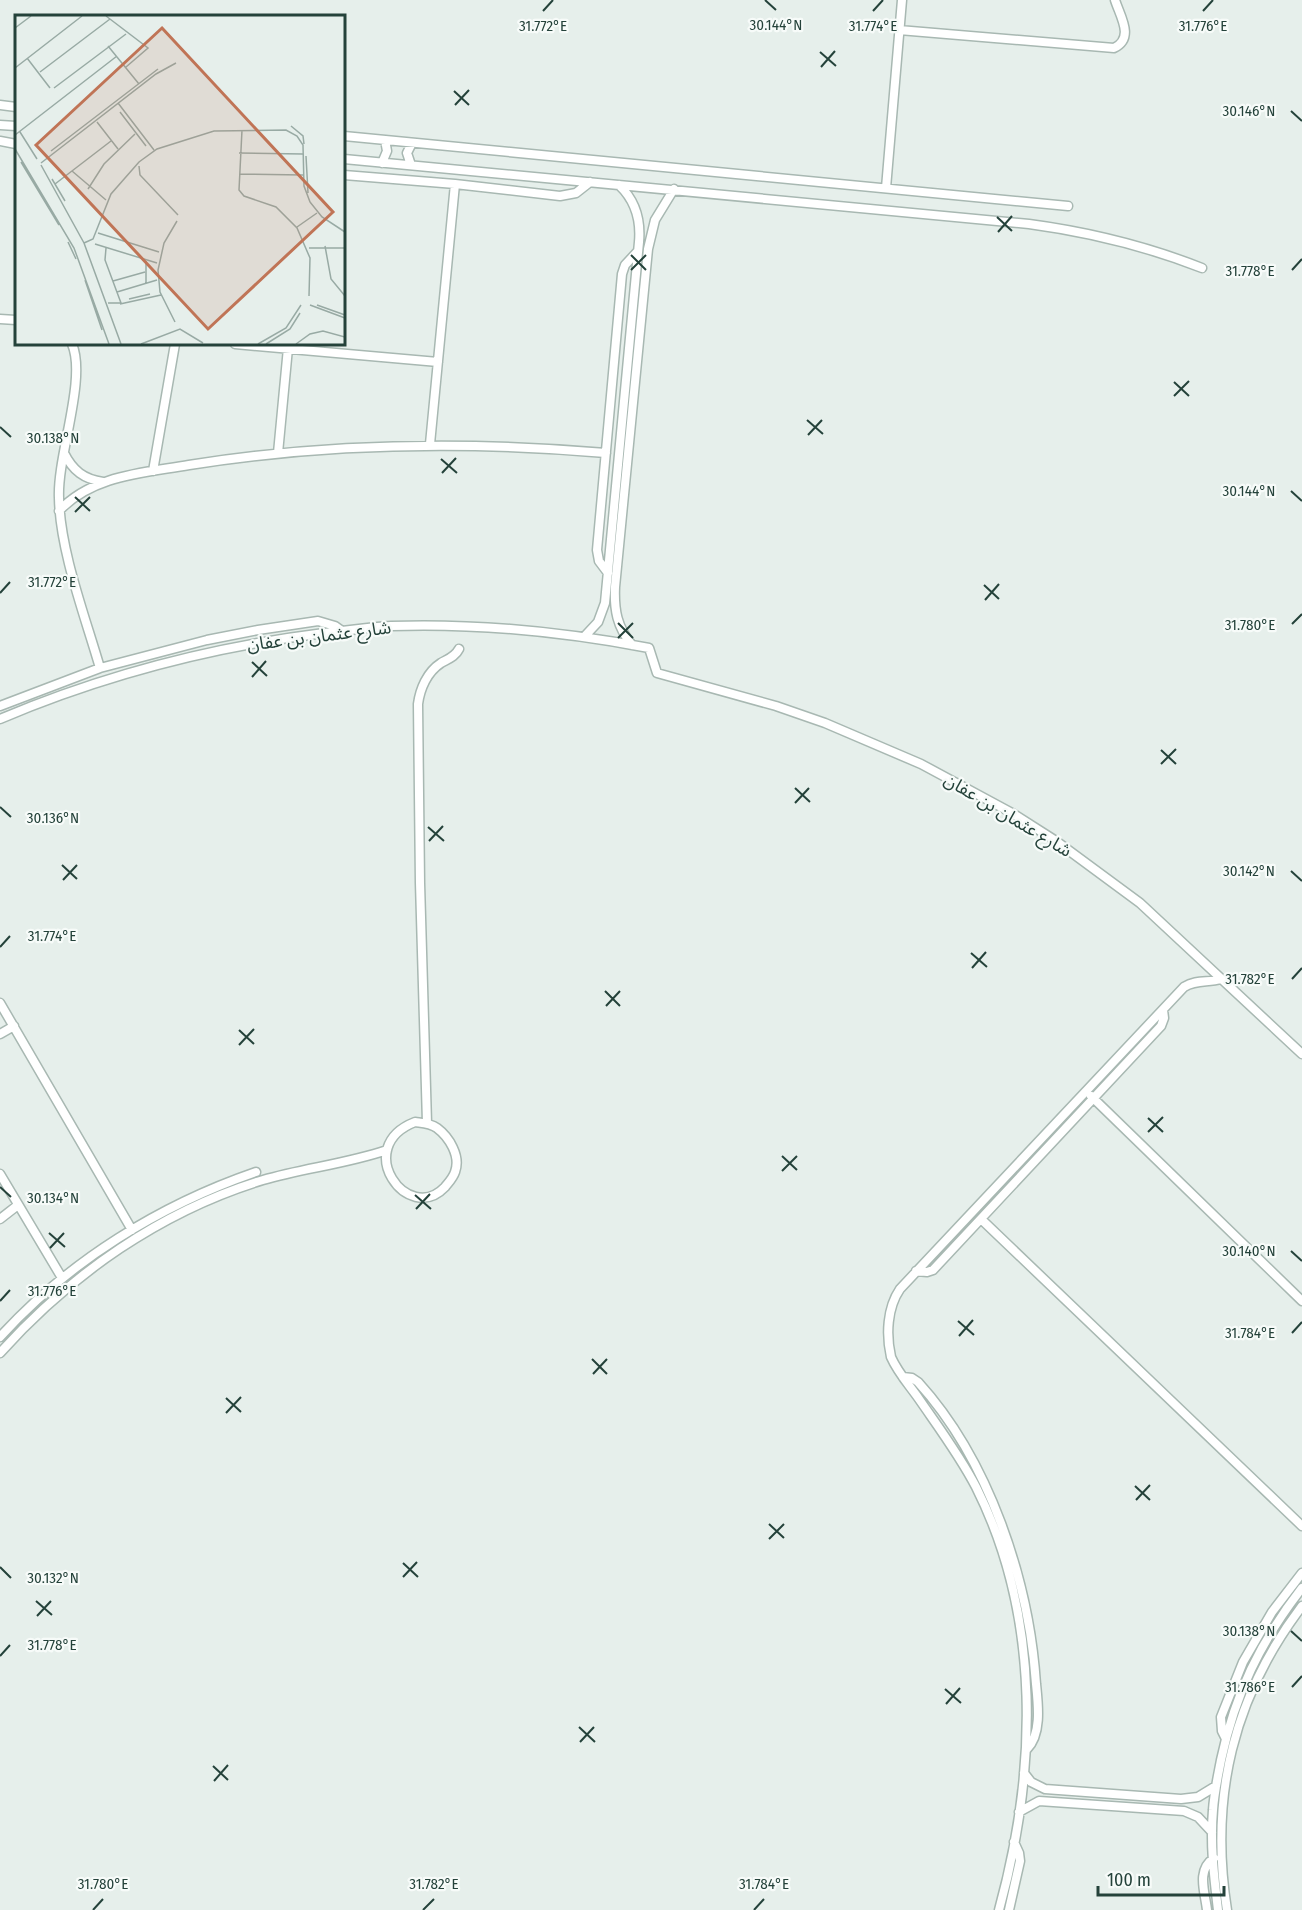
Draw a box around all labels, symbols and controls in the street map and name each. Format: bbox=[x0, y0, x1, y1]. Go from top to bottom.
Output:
inset map bbox=[15, 15, 345, 345]
text: 30.144°N bbox=[750, 16, 802, 34]
text: 31.772°E bbox=[519, 17, 567, 35]
text: 31.774°E bbox=[849, 17, 897, 35]
text: 31.776°E bbox=[1179, 17, 1227, 35]
text: 30.146°N bbox=[1223, 102, 1275, 120]
text: 31.778°E bbox=[1226, 262, 1274, 280]
text: 30.138°N bbox=[27, 429, 79, 447]
text: 30.144°N bbox=[1223, 482, 1275, 500]
text: 31.772°E bbox=[28, 573, 76, 591]
street label: شارع عثمان بن عفان bbox=[246, 616, 393, 659]
text: 31.780°E bbox=[1225, 616, 1275, 634]
street label: شارع عثمان بن عفان bbox=[939, 768, 1076, 864]
text: 30.136°N bbox=[27, 809, 79, 827]
text: 30.142°N bbox=[1223, 862, 1275, 880]
text: 31.774°E bbox=[28, 927, 76, 945]
text: 31.782°E bbox=[1225, 970, 1275, 988]
text: 30.134°N bbox=[27, 1189, 79, 1207]
text: 30.140°N bbox=[1222, 1242, 1276, 1260]
text: 31.776°E bbox=[28, 1282, 76, 1300]
text: 31.784°E bbox=[1225, 1324, 1275, 1342]
text: 30.132°N bbox=[27, 1569, 79, 1587]
text: 30.138°N bbox=[1223, 1622, 1275, 1640]
text: 31.778°E bbox=[28, 1636, 76, 1654]
text: 31.786°E bbox=[1225, 1678, 1275, 1696]
scale bar bbox=[1098, 1859, 1224, 1897]
text: 100 m bbox=[1107, 1869, 1151, 1891]
text: 31.780°E bbox=[78, 1875, 128, 1893]
text: 31.782°E bbox=[409, 1875, 459, 1893]
text: 31.784°E bbox=[739, 1875, 789, 1893]

